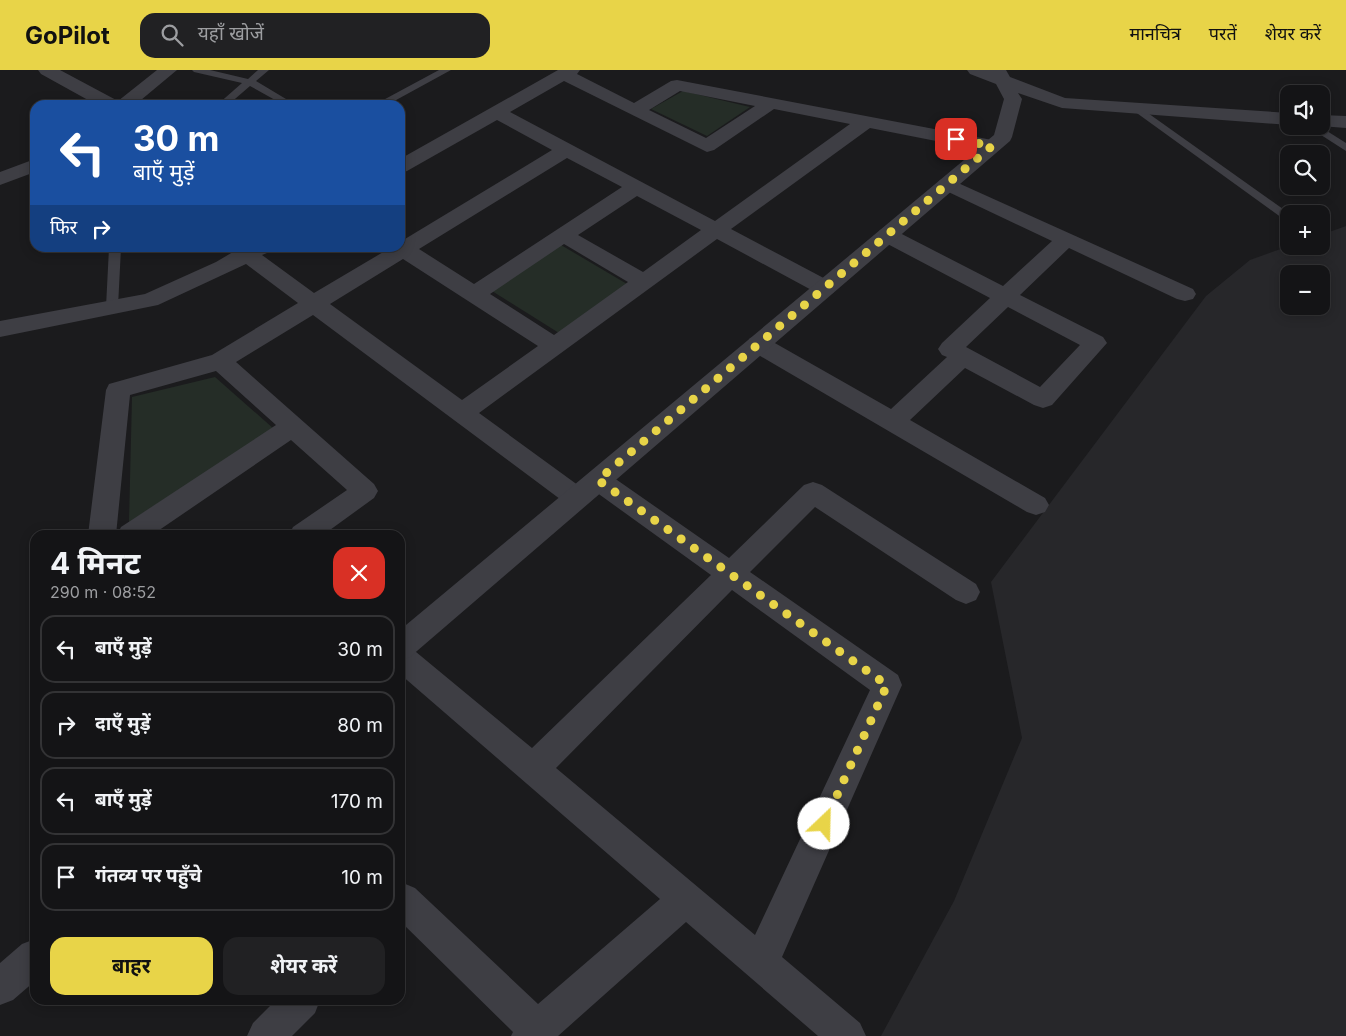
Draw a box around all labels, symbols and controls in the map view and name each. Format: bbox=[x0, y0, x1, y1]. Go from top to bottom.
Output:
search box bbox=[140, 13, 490, 58]
text: GoPilot bbox=[25, 21, 110, 50]
icon: search bbox=[158, 21, 186, 49]
text: यहाँ खोजें bbox=[198, 22, 264, 45]
text: मानचित्र bbox=[1129, 23, 1181, 44]
text: परतें bbox=[1209, 23, 1237, 44]
text: शेयर करें bbox=[1265, 23, 1321, 44]
map controls bbox=[1280, 85, 1330, 315]
button: sound bbox=[1280, 85, 1330, 135]
text: 30 m bbox=[133, 117, 219, 159]
pin bbox=[935, 118, 977, 160]
icon: left bbox=[50, 120, 115, 185]
icon: arrive bbox=[942, 125, 970, 153]
button: search bbox=[1280, 145, 1330, 195]
text: बाएँ मुड़ें bbox=[133, 159, 195, 185]
button: + bbox=[1280, 205, 1330, 255]
icon: right bbox=[87, 215, 115, 243]
text: फिर bbox=[50, 216, 77, 239]
button: − bbox=[1280, 265, 1330, 315]
text: 4 मिनट bbox=[50, 545, 140, 581]
button: close bbox=[333, 547, 385, 599]
text: 290 m · 08:52 bbox=[50, 582, 156, 602]
icon: left bbox=[52, 635, 80, 663]
text: बाएँ मुड़ें bbox=[95, 636, 152, 659]
text: 30 m bbox=[337, 638, 383, 661]
icon: right bbox=[52, 711, 80, 739]
text: दाएँ मुड़ें bbox=[95, 712, 151, 735]
text: 80 m bbox=[337, 714, 383, 737]
icon: left bbox=[52, 787, 80, 815]
text: बाएँ मुड़ें bbox=[95, 788, 152, 811]
text: 170 m bbox=[331, 790, 383, 813]
position arrow bbox=[797, 797, 849, 849]
icon: arrive bbox=[52, 863, 80, 891]
text: गंतव्य पर पहुँचे bbox=[95, 864, 202, 887]
text: 10 m bbox=[341, 866, 383, 889]
button: बाहर bbox=[50, 937, 213, 995]
button: शेयर करें bbox=[223, 937, 385, 995]

